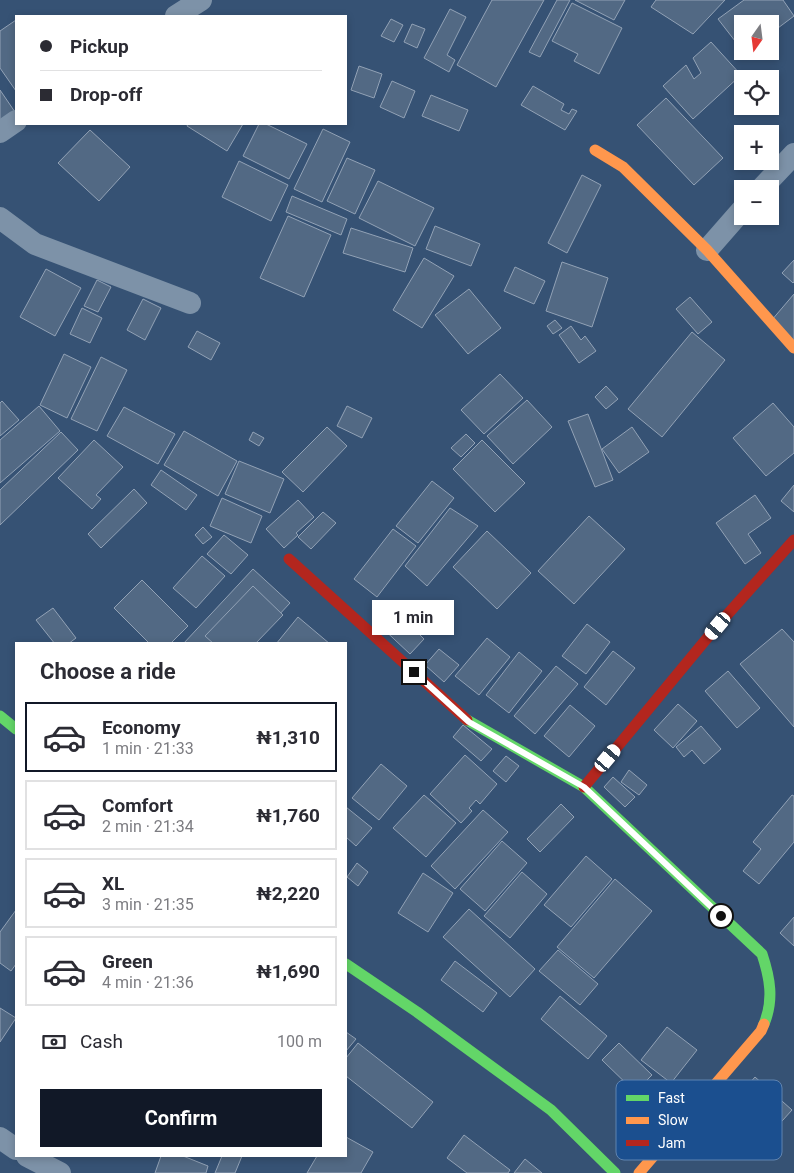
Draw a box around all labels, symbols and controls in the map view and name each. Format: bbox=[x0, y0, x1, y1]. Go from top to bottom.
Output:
north arrow bbox=[734, 15, 779, 60]
map controls bbox=[734, 15, 779, 225]
text: Pickup bbox=[70, 35, 129, 58]
button: locate bbox=[734, 70, 779, 115]
text: Drop-off bbox=[70, 83, 142, 106]
button: + bbox=[734, 125, 779, 170]
button: − bbox=[734, 180, 779, 225]
callout: 1 min bbox=[373, 600, 455, 634]
text: 1 min bbox=[393, 608, 433, 627]
car bbox=[702, 610, 733, 642]
text: Choose a ride bbox=[40, 659, 176, 684]
route end bbox=[403, 661, 425, 683]
icon: car bbox=[42, 715, 87, 760]
text: Economy bbox=[102, 716, 181, 739]
text: ₦1,310 bbox=[256, 726, 320, 749]
text: 1 min · 21:33 bbox=[102, 739, 194, 758]
car bbox=[592, 742, 623, 774]
icon: car bbox=[42, 793, 87, 838]
text: Comfort bbox=[102, 794, 173, 817]
text: ₦1,760 bbox=[256, 804, 320, 827]
text: 2 min · 21:34 bbox=[102, 817, 194, 836]
icon: car bbox=[42, 871, 87, 916]
text: XL bbox=[102, 872, 124, 895]
text: ₦2,220 bbox=[256, 882, 320, 905]
text: 3 min · 21:35 bbox=[102, 895, 194, 914]
route start bbox=[710, 905, 732, 927]
icon: car bbox=[42, 949, 87, 994]
text: Green bbox=[102, 950, 153, 973]
text: ₦1,690 bbox=[256, 960, 320, 983]
text: 4 min · 21:36 bbox=[102, 973, 194, 992]
icon: cash bbox=[40, 1028, 68, 1056]
text: Cash bbox=[80, 1030, 123, 1053]
text: 100 m bbox=[277, 1032, 322, 1051]
legend bbox=[616, 1080, 782, 1160]
button: Confirm bbox=[40, 1089, 322, 1147]
text: Fast bbox=[658, 1090, 685, 1106]
text: Slow bbox=[658, 1112, 689, 1128]
text: Jam bbox=[658, 1135, 686, 1151]

